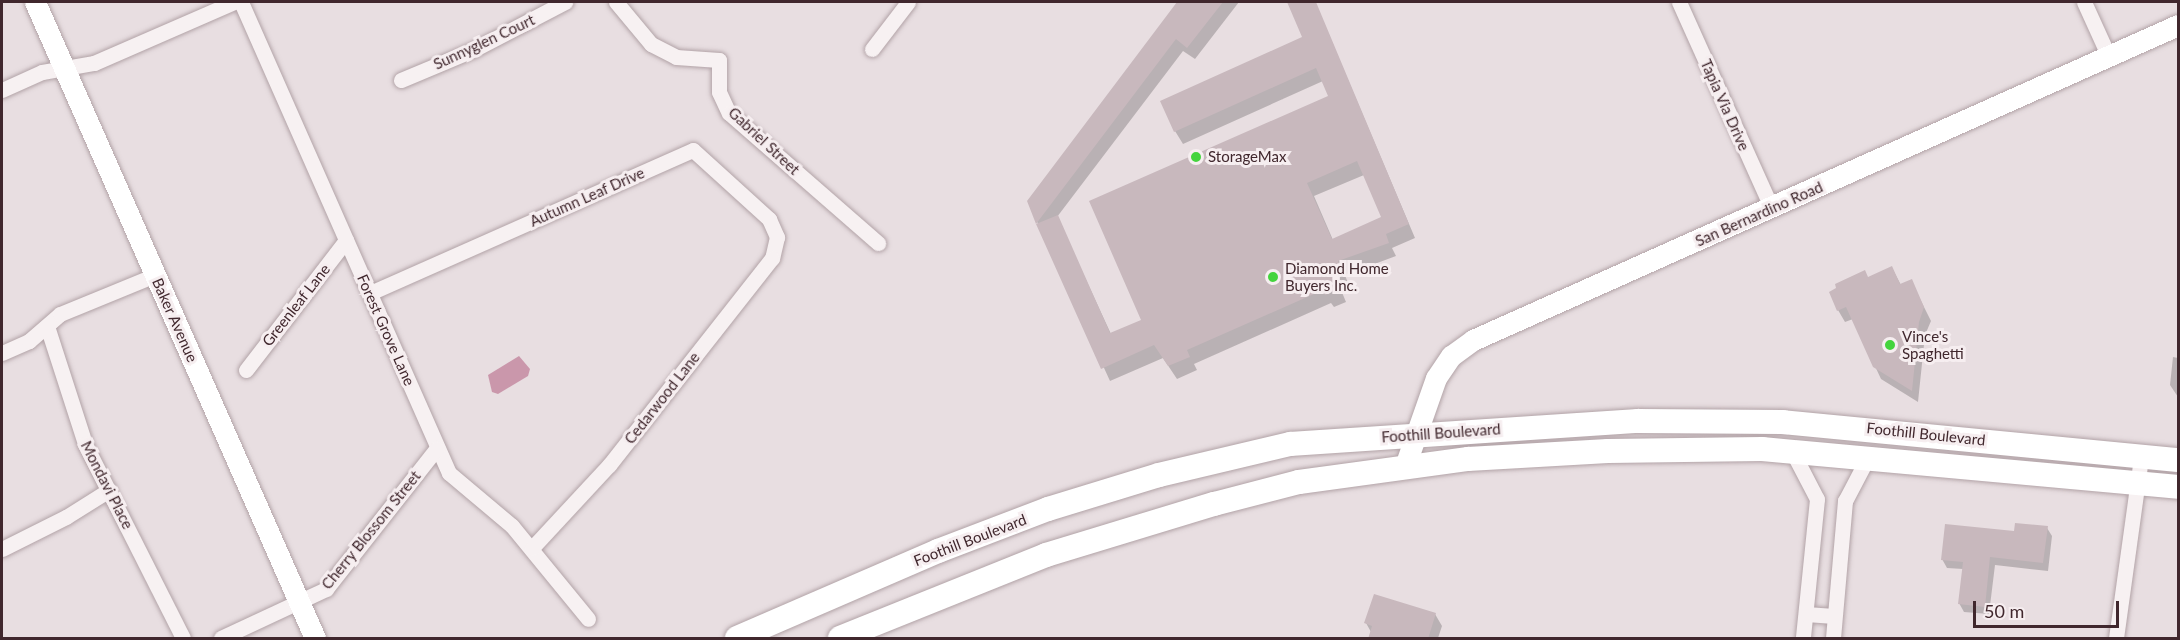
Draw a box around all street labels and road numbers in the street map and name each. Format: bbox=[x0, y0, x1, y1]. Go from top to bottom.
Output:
street label: Sunnyglen Court bbox=[431, 11, 537, 73]
street label: Tapia Via Drive bbox=[1697, 56, 1753, 154]
street label: Gabriel Street bbox=[725, 104, 803, 178]
street label: Autumn Leaf Drive bbox=[527, 164, 647, 230]
street label: San Bernardino Road bbox=[1692, 178, 1826, 250]
street label: Greenleaf Lane bbox=[258, 260, 334, 350]
street label: Forest Grove Lane bbox=[353, 271, 419, 389]
street label: Baker Avenue bbox=[148, 275, 202, 365]
street label: Cedarwood Lane bbox=[621, 349, 703, 447]
street label: Foothill Boulevard bbox=[1866, 419, 1986, 449]
street label: Foothill Boulevard bbox=[1381, 420, 1501, 446]
street label: Mondavi Place bbox=[77, 438, 137, 532]
street label: Cherry Blossom Street bbox=[318, 467, 424, 593]
street label: Foothill Boulevard bbox=[911, 510, 1029, 570]

